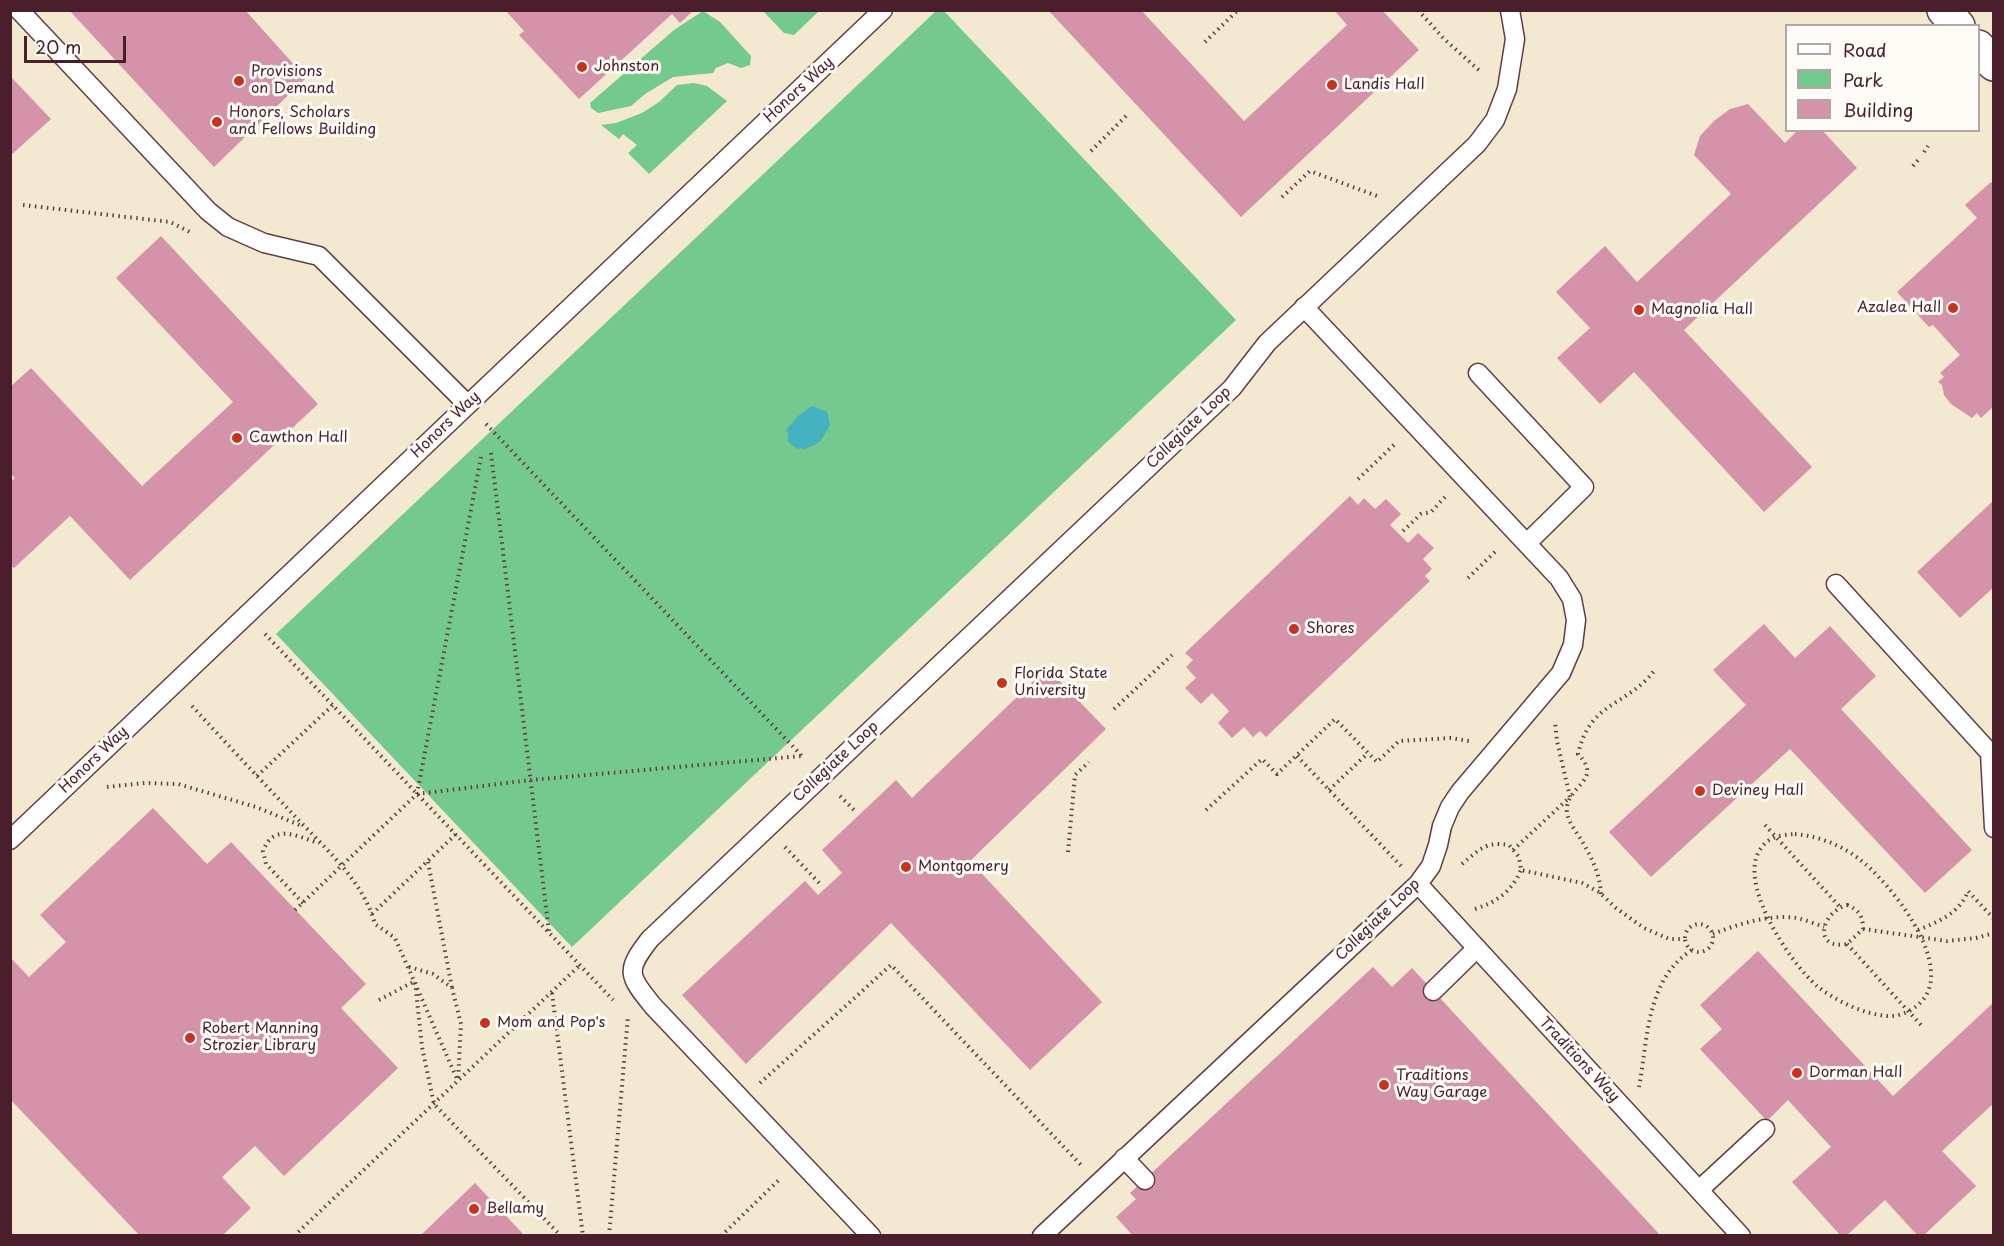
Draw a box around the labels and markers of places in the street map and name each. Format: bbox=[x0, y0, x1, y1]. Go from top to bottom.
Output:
place label: Johnston bbox=[594, 58, 659, 76]
marker: Johnston bbox=[575, 60, 589, 74]
place label: Provisions on Demand bbox=[251, 63, 335, 98]
marker: Provisions on Demand bbox=[232, 74, 246, 88]
place label: Landis Hall bbox=[1344, 76, 1424, 94]
marker: Landis Hall bbox=[1325, 78, 1339, 92]
place label: Honors, Scholars and Fellows Building bbox=[229, 104, 376, 139]
marker: Honors, Scholars and Fellows Building bbox=[210, 115, 224, 129]
place label: Azalea Hall bbox=[1857, 299, 1941, 317]
place label: Magnolia Hall bbox=[1651, 301, 1753, 319]
marker: Azalea Hall bbox=[1946, 301, 1960, 315]
marker: Magnolia Hall bbox=[1632, 303, 1646, 317]
place label: Cawthon Hall bbox=[249, 429, 348, 447]
marker: Cawthon Hall bbox=[230, 431, 244, 445]
place label: Shores bbox=[1306, 620, 1354, 638]
marker: Shores bbox=[1287, 622, 1301, 636]
place label: Florida State University bbox=[1014, 665, 1107, 700]
marker: Florida State University bbox=[995, 676, 1009, 690]
place label: Deviney Hall bbox=[1712, 782, 1803, 800]
marker: Deviney Hall bbox=[1693, 784, 1707, 798]
place label: Montgomery bbox=[918, 858, 1009, 876]
marker: Montgomery bbox=[899, 860, 913, 874]
place label: Mom and Pop's bbox=[497, 1014, 605, 1032]
marker: Mom and Pop's bbox=[478, 1016, 492, 1030]
place label: Robert Manning Strozier Library bbox=[202, 1020, 319, 1055]
marker: Robert Manning Strozier Library bbox=[183, 1031, 197, 1045]
place label: Dorman Hall bbox=[1809, 1064, 1902, 1082]
marker: Dorman Hall bbox=[1790, 1066, 1804, 1080]
place label: Traditions Way Garage bbox=[1396, 1067, 1487, 1102]
marker: Traditions Way Garage bbox=[1377, 1078, 1391, 1092]
place label: Bellamy bbox=[486, 1200, 544, 1218]
marker: Bellamy bbox=[467, 1202, 481, 1216]

